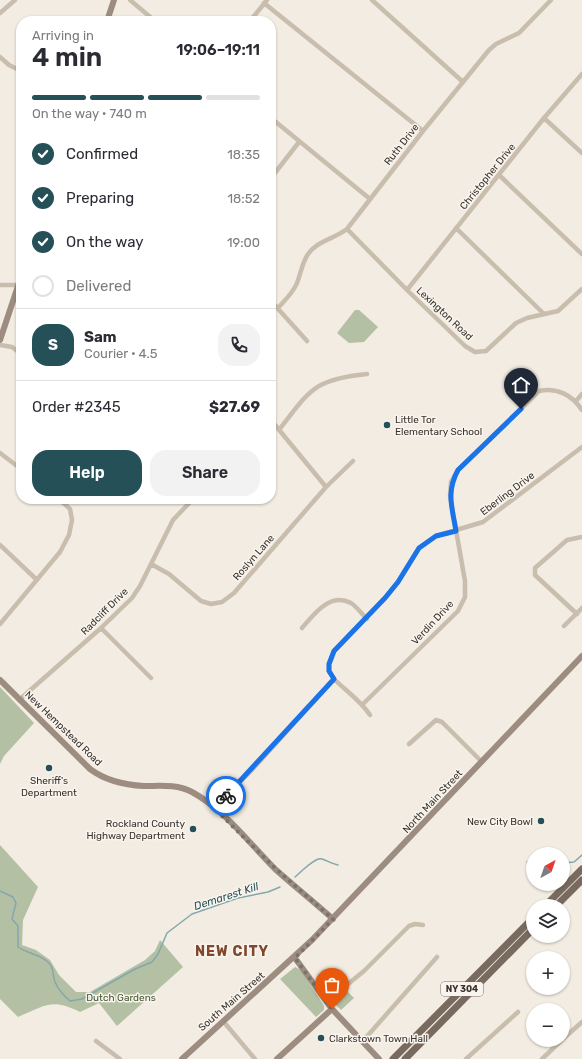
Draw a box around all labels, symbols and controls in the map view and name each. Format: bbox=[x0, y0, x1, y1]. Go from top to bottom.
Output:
text: Arriving in bbox=[32, 28, 94, 43]
text: 19:06–19:11 bbox=[176, 41, 260, 59]
text: 4 min bbox=[32, 42, 102, 73]
text: On the way · 740 m bbox=[32, 106, 147, 121]
street label: Ruth Drive bbox=[382, 121, 422, 168]
street label: Christopher Drive bbox=[457, 141, 518, 212]
icon: check bbox=[32, 143, 54, 165]
text: Confirmed bbox=[66, 145, 138, 163]
text: 18:35 bbox=[227, 147, 260, 162]
icon: check bbox=[32, 187, 54, 209]
text: Preparing bbox=[66, 189, 134, 207]
text: 18:52 bbox=[227, 191, 260, 206]
icon: check bbox=[32, 231, 54, 253]
text: On the way bbox=[66, 233, 144, 251]
text: 19:00 bbox=[227, 235, 260, 250]
text: Delivered bbox=[66, 277, 131, 295]
street label: Lexington Road bbox=[414, 285, 475, 343]
button: phone bbox=[218, 324, 260, 366]
text: Sam bbox=[84, 328, 117, 346]
text: S bbox=[48, 336, 58, 354]
text: Courier · 4.5 bbox=[84, 346, 158, 361]
pin bbox=[504, 368, 538, 409]
icon: home bbox=[510, 374, 532, 396]
text: Order #2345 bbox=[32, 398, 121, 416]
text: $27.69 bbox=[209, 398, 260, 416]
place label: Little Tor Elementary School bbox=[395, 414, 482, 438]
marker: Little Tor Elementary School bbox=[382, 420, 392, 430]
button: Help bbox=[32, 450, 142, 496]
button: Share bbox=[150, 450, 260, 496]
street label: Eberling Drive bbox=[478, 469, 537, 518]
street label: Roslyn Lane bbox=[231, 532, 277, 583]
street label: Radcliff Drive bbox=[79, 585, 131, 638]
street label: Verdin Drive bbox=[409, 598, 457, 647]
street label: New Hempstead Road bbox=[22, 689, 104, 769]
marker: Sheriff's Department bbox=[44, 763, 54, 773]
street label: North Main Street bbox=[400, 767, 465, 836]
place label: Sheriff's Department bbox=[21, 775, 77, 799]
courier bbox=[206, 776, 246, 816]
icon: bike bbox=[215, 785, 237, 807]
place label: New City Bowl bbox=[467, 816, 533, 828]
marker: New City Bowl bbox=[536, 816, 546, 826]
place label: Rockland County Highway Department bbox=[86, 818, 185, 842]
marker: Rockland County Highway Department bbox=[188, 824, 198, 834]
north arrow bbox=[526, 847, 570, 891]
map controls bbox=[526, 847, 570, 1047]
water label: Demarest Kill bbox=[192, 880, 260, 913]
button: layers bbox=[526, 899, 570, 943]
district label: NEW CITY bbox=[195, 943, 269, 960]
button: + bbox=[526, 951, 570, 995]
pin bbox=[315, 968, 349, 1009]
street label: South Main Street bbox=[196, 970, 267, 1034]
icon: bag bbox=[321, 974, 343, 996]
road number: NY 304 bbox=[441, 982, 483, 996]
park label: Dutch Gardens bbox=[86, 992, 156, 1004]
button: − bbox=[526, 1003, 570, 1047]
marker: Clarkstown Town Hall bbox=[316, 1033, 326, 1043]
place label: Clarkstown Town Hall bbox=[329, 1033, 428, 1045]

